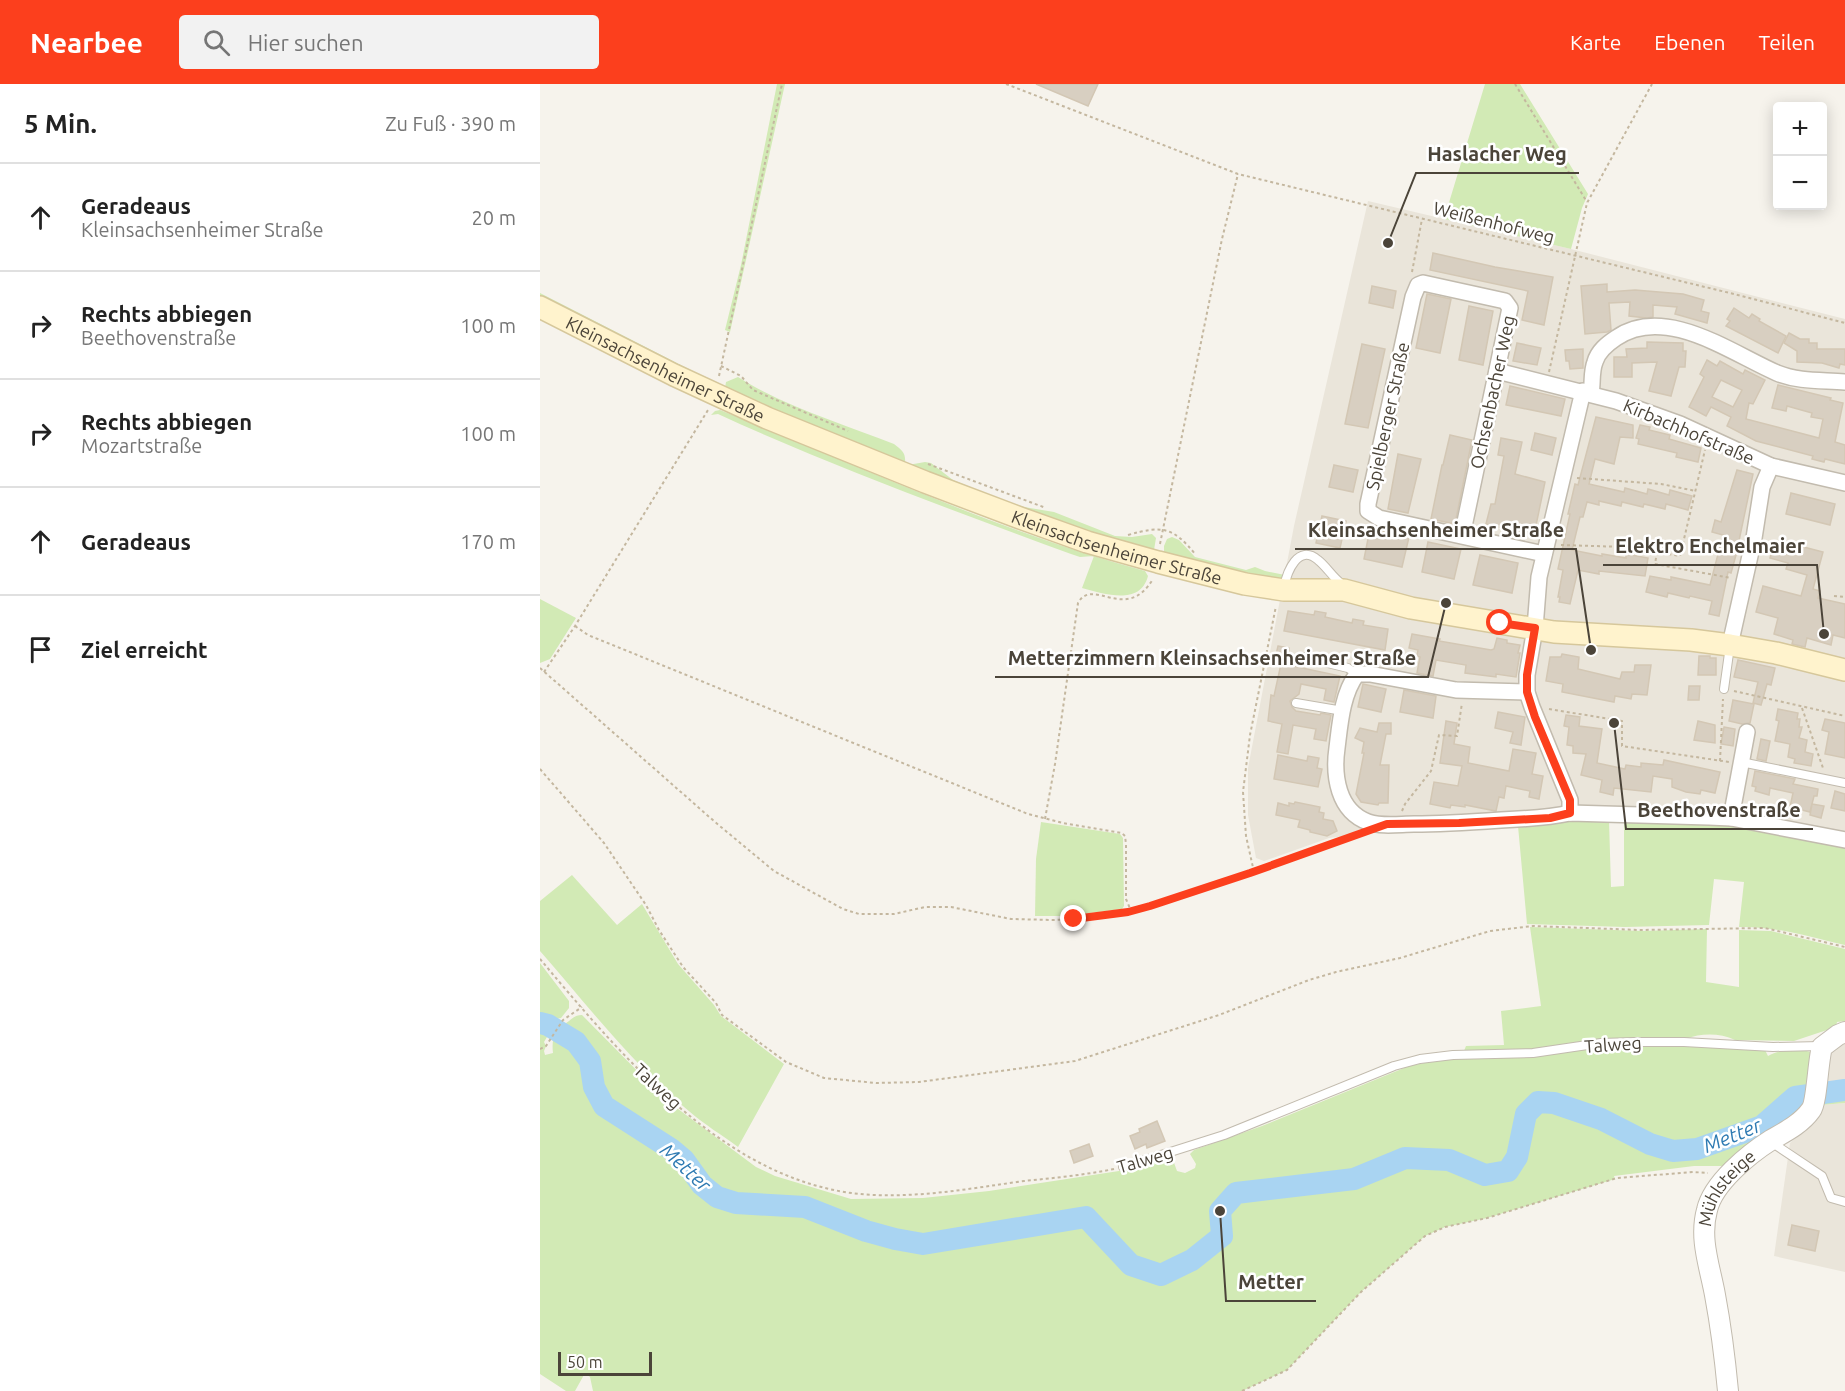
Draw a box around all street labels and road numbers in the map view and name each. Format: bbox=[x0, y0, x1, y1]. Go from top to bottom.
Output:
street label: Weißenhofweg bbox=[1431, 197, 1557, 247]
street label: Kleinsachsenheimer Straße bbox=[563, 312, 768, 426]
street label: Ochsenbacher Weg bbox=[1466, 313, 1518, 471]
street label: Spielberger Straße bbox=[1362, 340, 1412, 492]
street label: Kirbachhofstraße bbox=[1620, 394, 1758, 468]
street label: Kleinsachsenheimer Straße bbox=[1009, 506, 1224, 588]
street label: Talweg bbox=[1584, 1032, 1642, 1056]
street label: Talweg bbox=[630, 1059, 686, 1113]
street label: Talweg bbox=[1115, 1141, 1175, 1177]
street label: Mühlsteige bbox=[1694, 1145, 1759, 1228]

